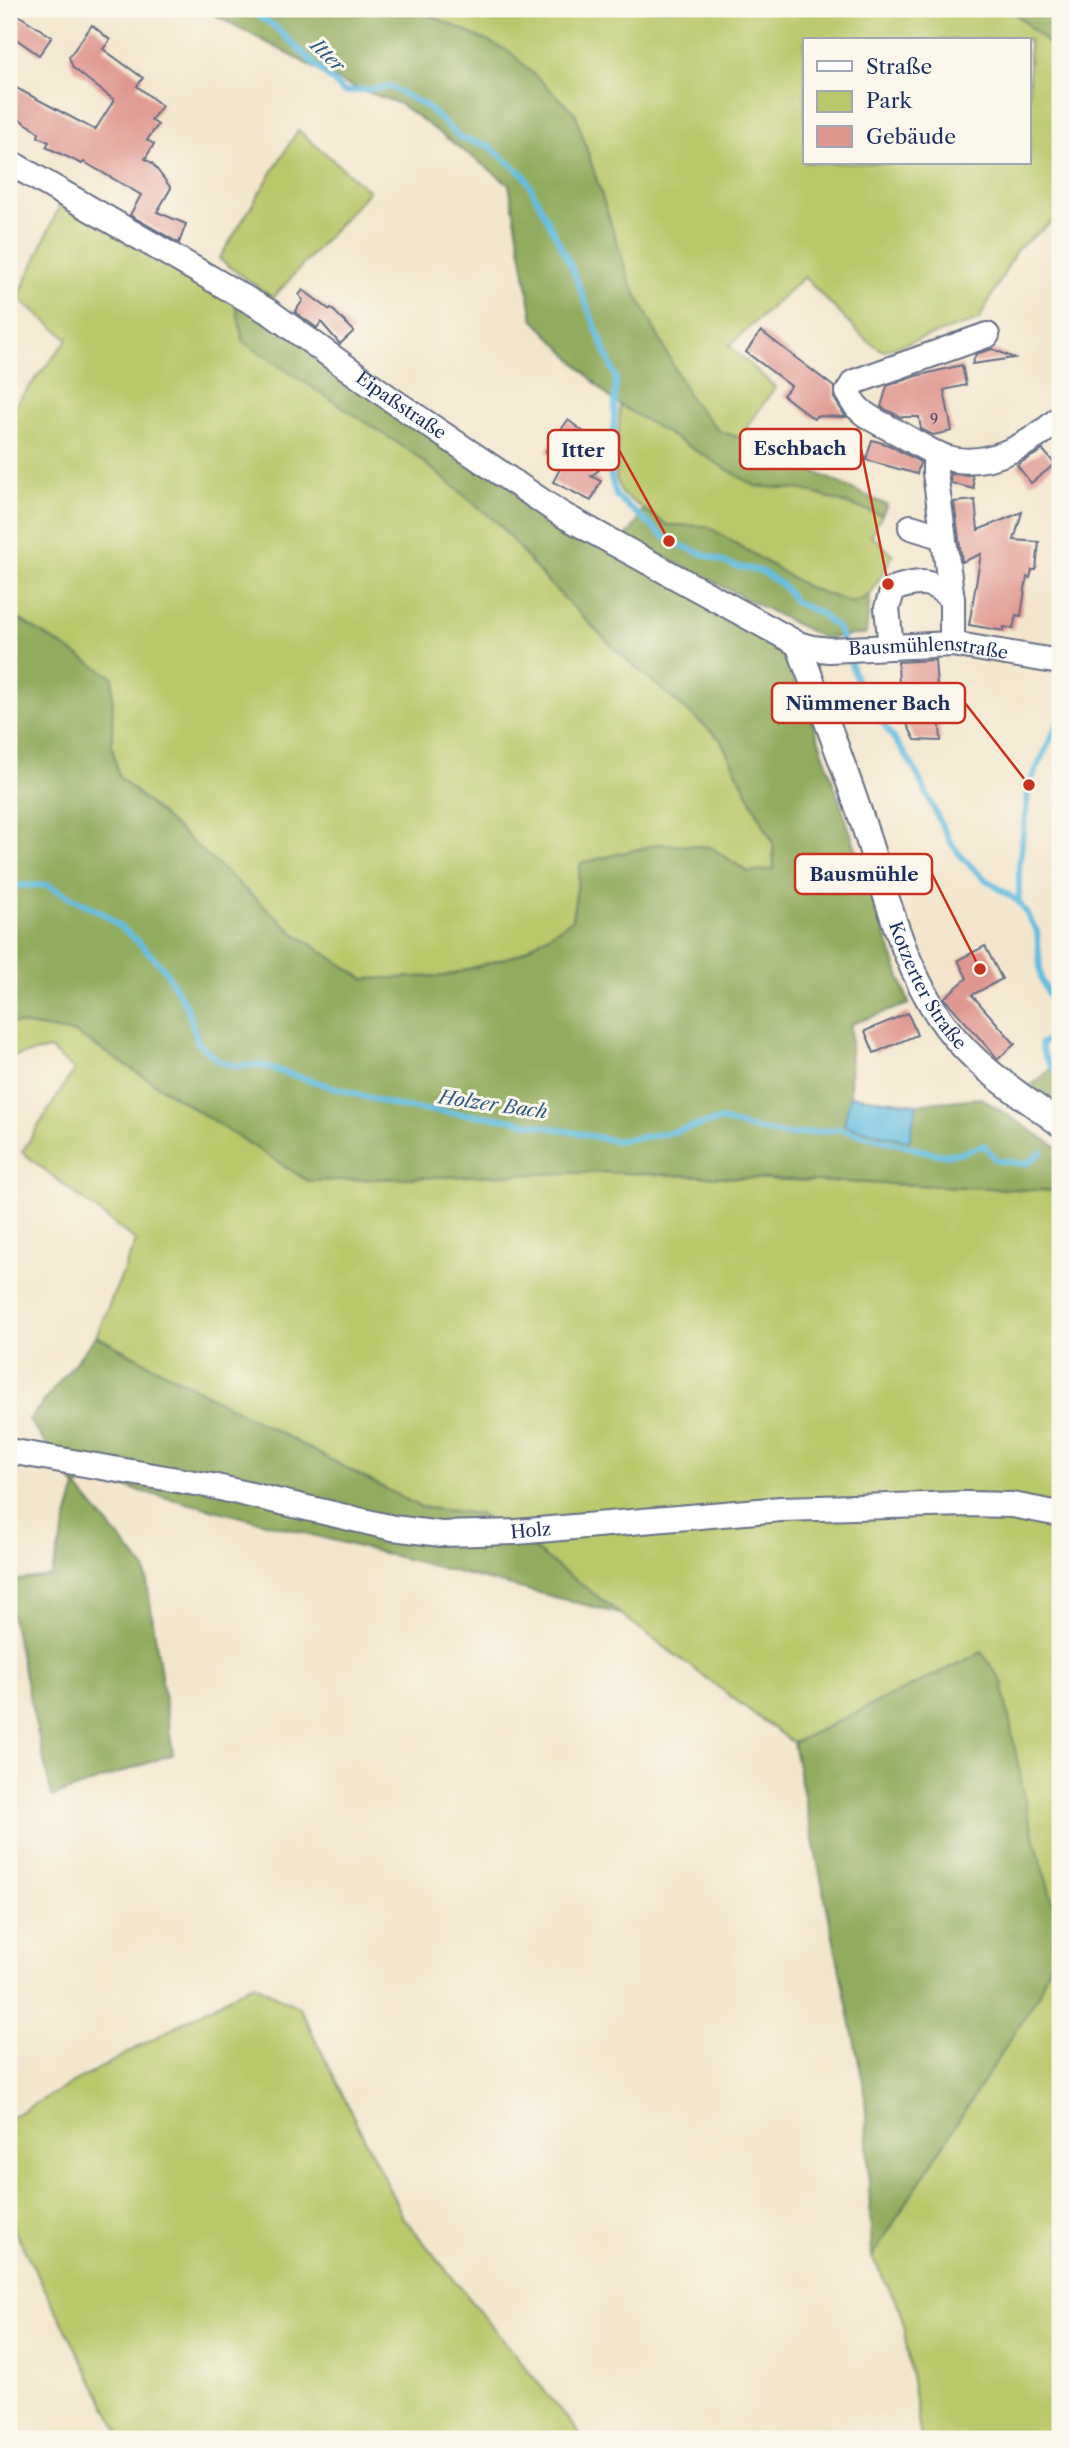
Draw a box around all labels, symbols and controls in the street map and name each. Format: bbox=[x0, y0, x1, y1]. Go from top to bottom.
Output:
water label: Itter bbox=[304, 32, 350, 78]
legend bbox=[803, 38, 1030, 164]
text: Straße bbox=[866, 54, 932, 79]
text: Park bbox=[866, 88, 912, 113]
text: Gebäude bbox=[866, 124, 956, 149]
street label: Eipaßstraße bbox=[352, 367, 450, 444]
house number: 9 bbox=[930, 410, 938, 428]
callout: Eschbach bbox=[740, 429, 861, 469]
callout: Itter bbox=[548, 430, 619, 470]
text: Eschbach bbox=[754, 437, 846, 460]
text: Itter bbox=[561, 439, 605, 462]
street label: Bausmühlenstraße bbox=[848, 633, 1010, 664]
callout: Nümmener Bach bbox=[772, 683, 965, 723]
text: Nümmener Bach bbox=[786, 692, 950, 715]
callout: Bausmühle bbox=[795, 854, 932, 894]
text: Bausmühle bbox=[809, 863, 919, 886]
street label: Kotzerter Straße bbox=[884, 918, 971, 1054]
water label: Holzer Bach bbox=[435, 1085, 549, 1124]
street label: Holz bbox=[510, 1518, 552, 1543]

